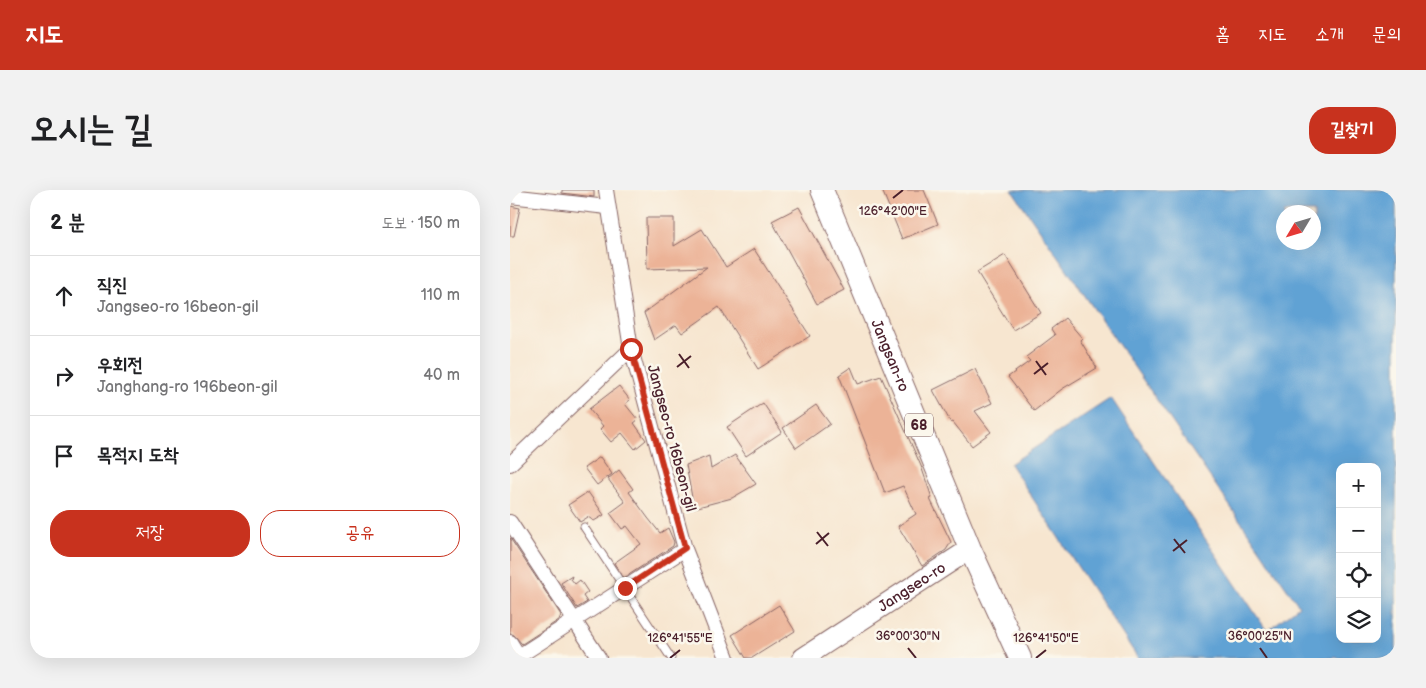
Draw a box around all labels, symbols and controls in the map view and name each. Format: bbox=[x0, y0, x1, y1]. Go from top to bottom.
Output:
text: 지도 bbox=[25, 20, 64, 49]
text: 홈 bbox=[1216, 24, 1230, 45]
text: 지도 bbox=[1258, 24, 1287, 45]
text: 소개 bbox=[1315, 24, 1344, 45]
text: 문의 bbox=[1372, 24, 1401, 45]
button: 길찾기 bbox=[1309, 107, 1396, 154]
text: 오시는 길 bbox=[30, 108, 152, 151]
text: 126°42'00"E bbox=[859, 204, 927, 219]
north arrow bbox=[1276, 205, 1321, 250]
text: 2 분 bbox=[50, 210, 85, 235]
text: 도보 · 150 m bbox=[381, 214, 460, 233]
text: 직진 bbox=[97, 274, 128, 297]
icon: ahead bbox=[50, 282, 78, 310]
text: 110 m bbox=[421, 286, 460, 305]
text: Jangseo-ro 16beon-gil bbox=[97, 298, 259, 317]
street label: Jangsan-ro bbox=[866, 317, 913, 395]
route start bbox=[620, 338, 643, 361]
text: 우회전 bbox=[97, 354, 143, 377]
icon: right bbox=[50, 362, 78, 390]
street label: Jangseo-ro 16beon-gil bbox=[643, 363, 700, 514]
text: 40 m bbox=[423, 366, 460, 385]
text: Janghang-ro 196beon-gil bbox=[97, 378, 277, 397]
road number: 68 bbox=[905, 414, 933, 436]
icon: arrive bbox=[50, 442, 78, 470]
text: 목적지 도착 bbox=[97, 444, 179, 467]
map controls bbox=[1336, 463, 1381, 643]
button: + bbox=[1336, 463, 1381, 508]
button: − bbox=[1336, 508, 1381, 553]
button: 저장 bbox=[50, 510, 250, 557]
button: 공유 bbox=[260, 510, 460, 557]
button: locate bbox=[1336, 553, 1381, 598]
street label: Jangseo-ro bbox=[875, 558, 950, 616]
route end bbox=[614, 577, 637, 600]
button: layers bbox=[1336, 598, 1381, 643]
text: 36°00'30"N bbox=[876, 629, 940, 644]
text: 36°00'25"N bbox=[1228, 629, 1292, 644]
text: 126°41'55"E bbox=[647, 631, 713, 646]
text: 126°41'50"E bbox=[1013, 631, 1079, 646]

